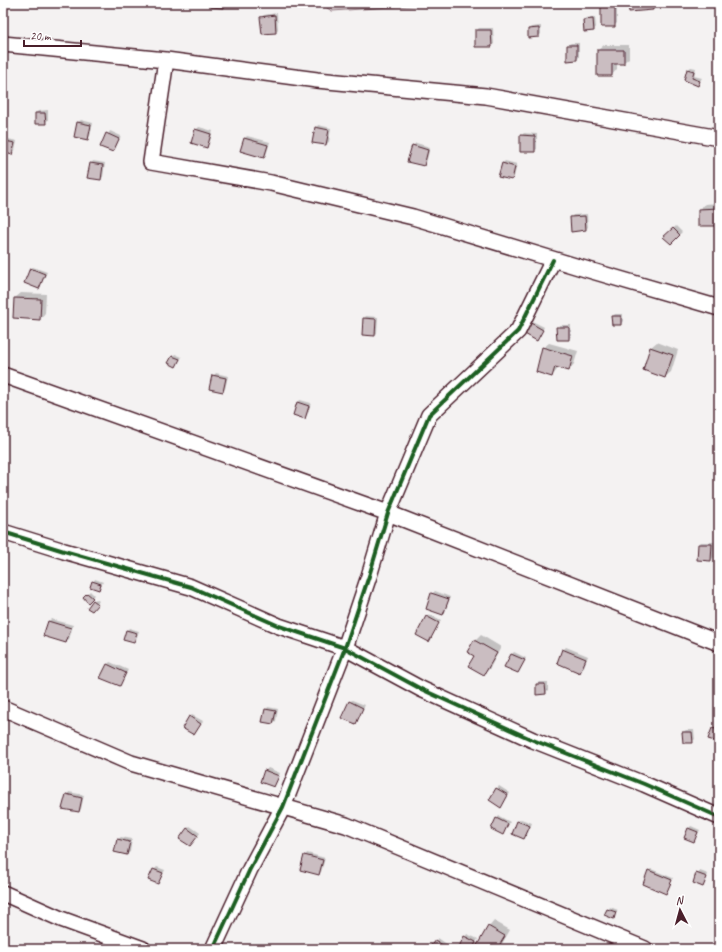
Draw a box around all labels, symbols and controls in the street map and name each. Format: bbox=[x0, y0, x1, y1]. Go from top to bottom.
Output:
scale bar bbox=[24, 22, 81, 48]
text: 20 m bbox=[30, 28, 52, 44]
north arrow bbox=[660, 890, 700, 930]
text: N bbox=[675, 893, 685, 907]

